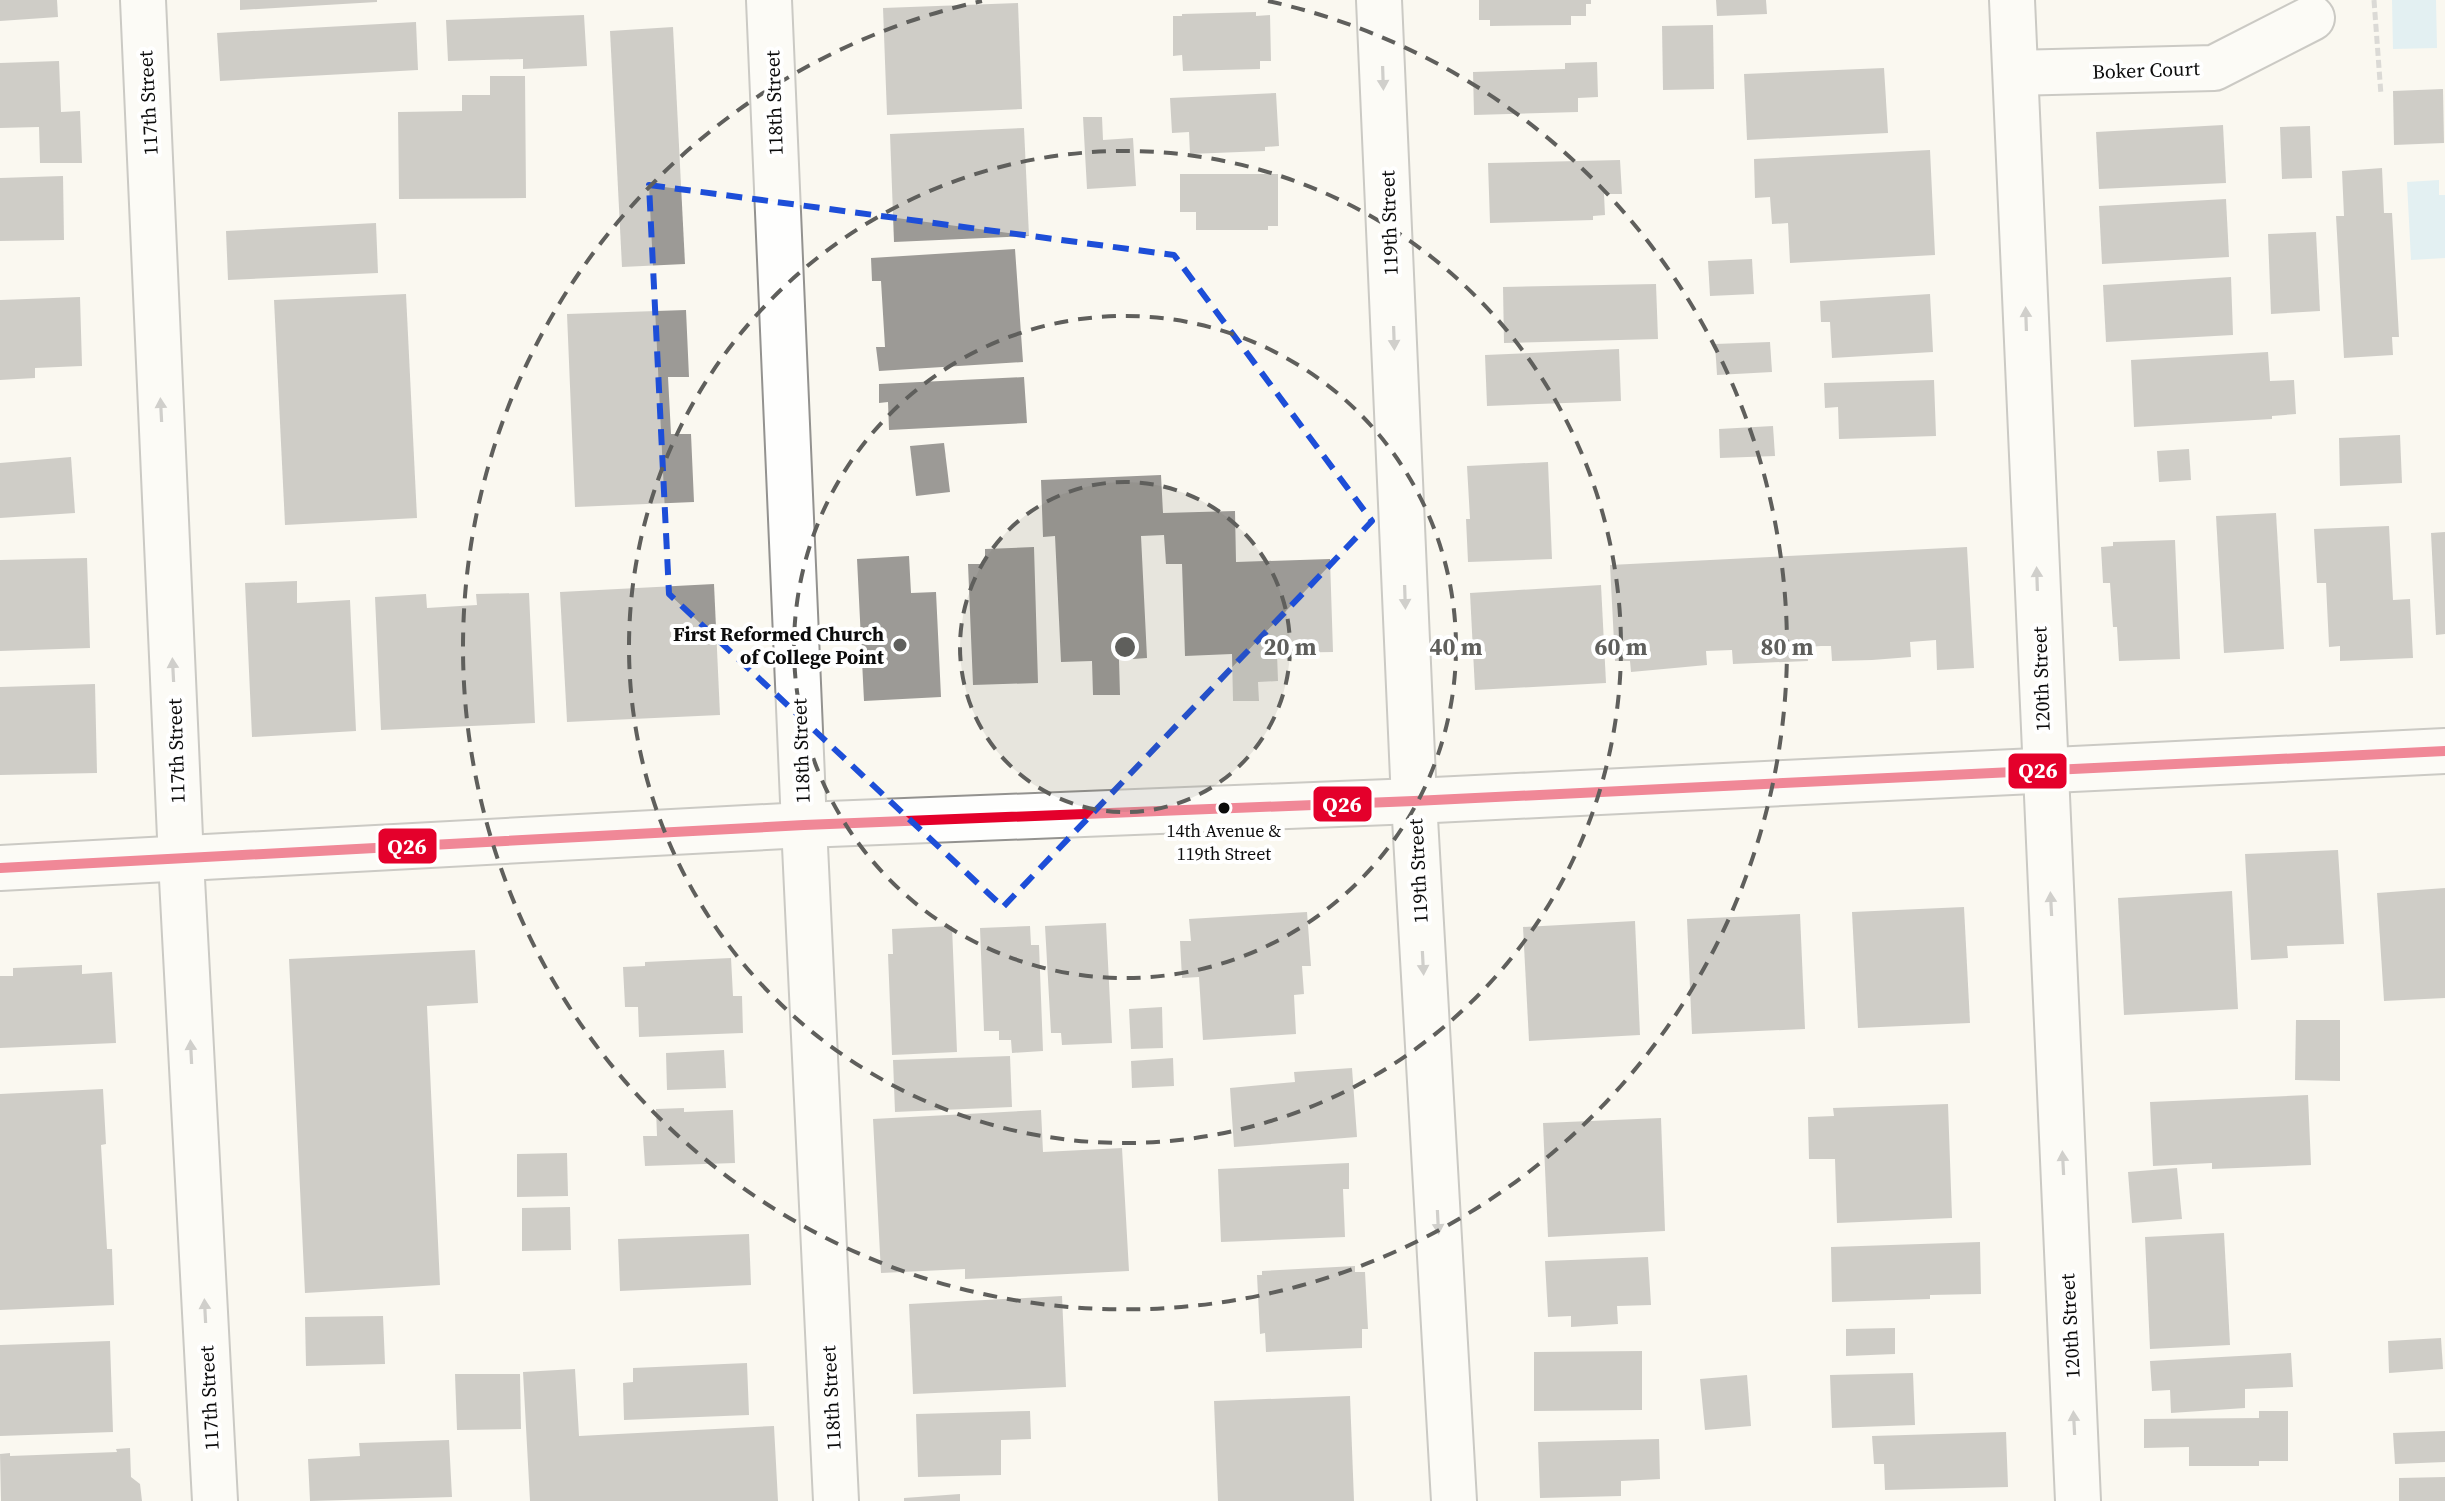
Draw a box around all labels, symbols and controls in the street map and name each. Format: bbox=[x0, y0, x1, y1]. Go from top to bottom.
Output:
street label: 117th Street bbox=[131, 49, 165, 156]
street label: 118th Street bbox=[758, 50, 790, 156]
street label: Boker Court bbox=[2092, 54, 2201, 86]
one-way arrow bbox=[1376, 66, 1389, 91]
street label: 119th Street bbox=[1373, 170, 1405, 276]
one-way arrow bbox=[2020, 306, 2033, 331]
one-way arrow bbox=[1388, 326, 1401, 351]
one-way arrow bbox=[155, 397, 168, 422]
one-way arrow bbox=[2031, 566, 2044, 591]
one-way arrow bbox=[1399, 585, 1412, 610]
place label: First Reformed Church of College Point bbox=[673, 620, 885, 671]
street label: 120th Street bbox=[2025, 626, 2057, 732]
text: 20 m bbox=[1264, 630, 1317, 663]
text: 40 m bbox=[1430, 630, 1483, 663]
text: 60 m bbox=[1595, 630, 1648, 663]
text: 80 m bbox=[1761, 630, 1814, 663]
centre of rings bbox=[1111, 633, 1139, 661]
marker: First Reformed Church of College Point bbox=[891, 636, 909, 654]
one-way arrow bbox=[166, 657, 179, 682]
street label: 117th Street bbox=[160, 698, 192, 804]
street label: 118th Street bbox=[785, 698, 817, 804]
line badge: Q26 bbox=[2007, 752, 2068, 790]
text: Q26 bbox=[2018, 755, 2058, 785]
line badge: Q26 bbox=[1312, 785, 1373, 823]
text: Q26 bbox=[1322, 789, 1362, 819]
marker: 14th Avenue & 119th Street bbox=[1216, 800, 1232, 816]
street label: 119th Street bbox=[1401, 817, 1435, 924]
place label: 14th Avenue & 119th Street bbox=[1166, 818, 1282, 866]
line badge: Q26 bbox=[377, 827, 438, 865]
text: Q26 bbox=[387, 831, 427, 861]
one-way arrow bbox=[2044, 891, 2057, 916]
one-way arrow bbox=[1417, 951, 1430, 976]
one-way arrow bbox=[184, 1039, 197, 1064]
one-way arrow bbox=[2056, 1150, 2069, 1175]
one-way arrow bbox=[1432, 1210, 1445, 1235]
street label: 120th Street bbox=[2053, 1272, 2087, 1379]
one-way arrow bbox=[198, 1298, 211, 1323]
street label: 117th Street bbox=[192, 1344, 226, 1451]
street label: 118th Street bbox=[814, 1344, 848, 1451]
one-way arrow bbox=[2068, 1410, 2081, 1435]

